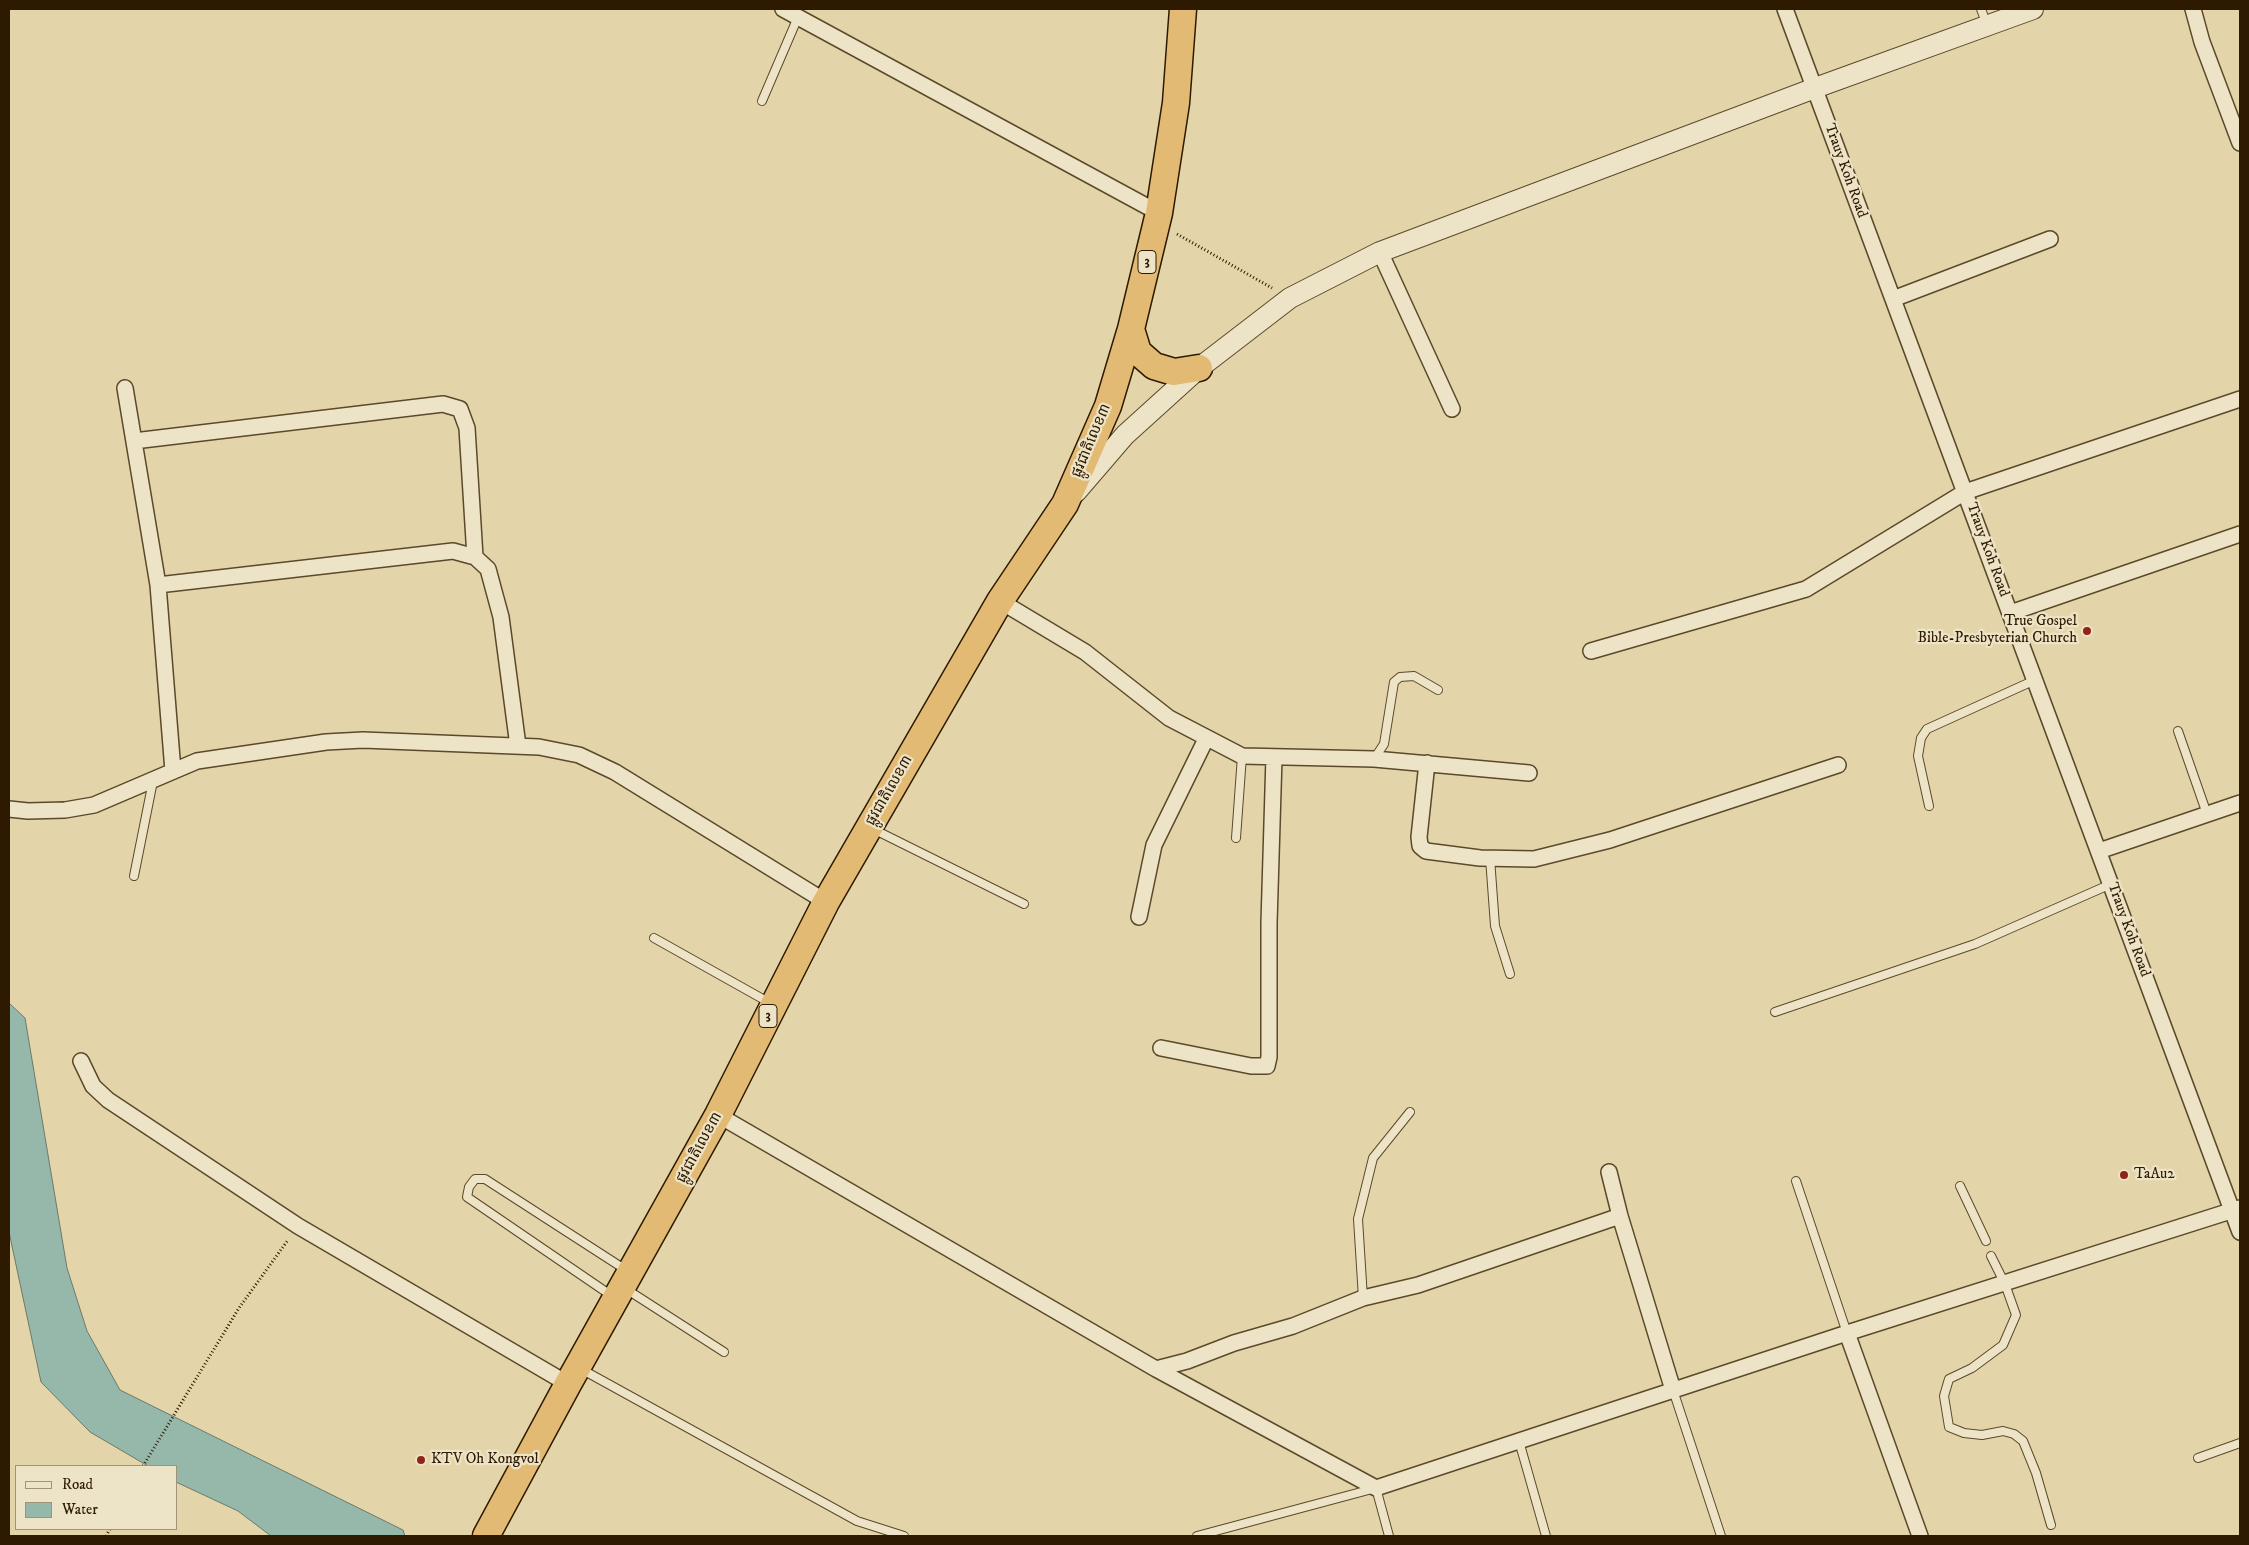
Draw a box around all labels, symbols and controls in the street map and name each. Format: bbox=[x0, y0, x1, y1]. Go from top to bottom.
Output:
street label: Trauy Koh Road bbox=[1820, 121, 1870, 221]
road number: 3 bbox=[1138, 250, 1156, 274]
street label: ផ្លូវជាតិលេខ៣ bbox=[1068, 401, 1116, 481]
street label: Trauy Koh Road bbox=[1962, 500, 2012, 600]
place label: True Gospel Bible-Presbyterian Church bbox=[1918, 613, 2077, 648]
marker: True Gospel Bible-Presbyterian Church bbox=[2081, 625, 2093, 637]
street label: ផ្លូវជាតិលេខ៣ bbox=[863, 753, 917, 829]
street label: Trauy Koh Road bbox=[2103, 880, 2153, 980]
road number: 3 bbox=[759, 1004, 777, 1028]
street label: ផ្លូវជាតិលេខ៣ bbox=[673, 1109, 727, 1187]
place label: TaAu2 bbox=[2134, 1166, 2175, 1184]
marker: TaAu2 bbox=[2118, 1169, 2130, 1181]
place label: KTV Oh Kongvol bbox=[431, 1451, 539, 1469]
marker: KTV Oh Kongvol bbox=[415, 1454, 427, 1466]
legend bbox=[15, 1465, 178, 1530]
text: Road bbox=[62, 1475, 93, 1494]
text: Water bbox=[62, 1500, 98, 1519]

